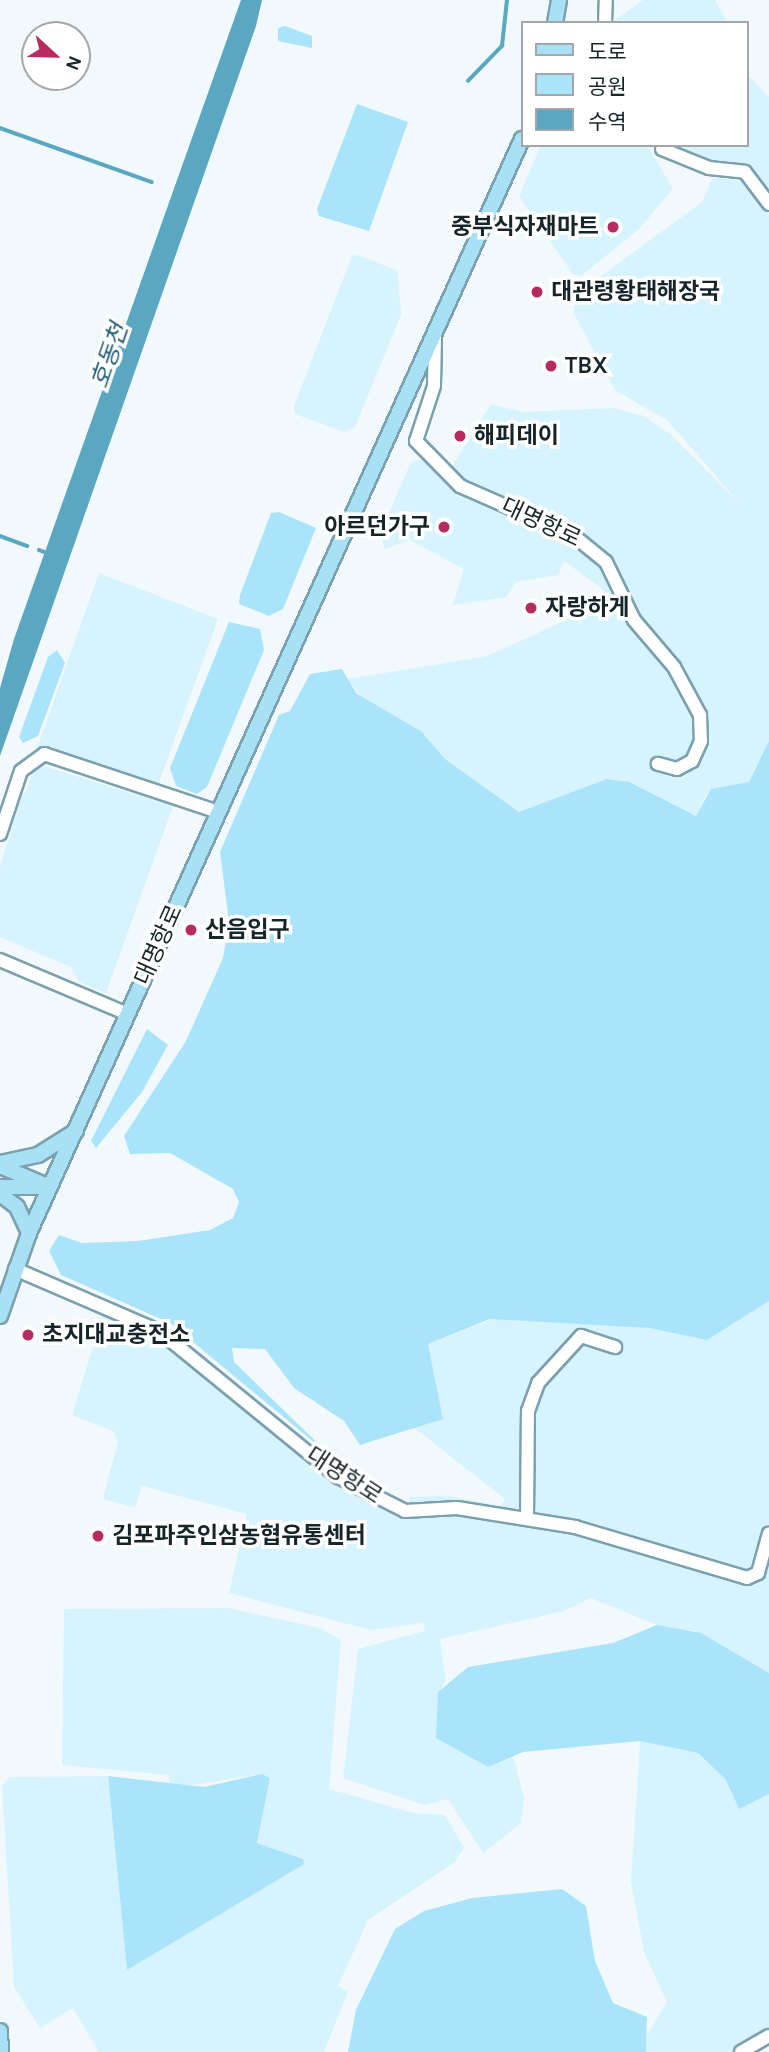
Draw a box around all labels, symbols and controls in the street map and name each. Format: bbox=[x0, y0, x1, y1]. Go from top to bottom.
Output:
north arrow bbox=[21, 21, 91, 91]
legend bbox=[520, 21, 748, 147]
text: 도로 bbox=[588, 40, 627, 64]
text: N bbox=[61, 53, 86, 74]
text: 공원 bbox=[588, 75, 627, 99]
text: 수역 bbox=[588, 110, 627, 134]
place label: 중부식자재마트 bbox=[451, 213, 599, 241]
marker: 중부식자재마트 bbox=[605, 219, 621, 235]
place label: 대관령황태해장국 bbox=[551, 278, 720, 306]
marker: 대관령황태해장국 bbox=[529, 284, 545, 300]
water label: 호동천 bbox=[86, 320, 134, 392]
place label: TBX bbox=[565, 352, 608, 380]
marker: TBX bbox=[543, 358, 559, 374]
place label: 해피데이 bbox=[474, 422, 559, 450]
marker: 해피데이 bbox=[452, 428, 468, 444]
street label: 대명항로 bbox=[497, 493, 585, 553]
place label: 아르던가구 bbox=[324, 513, 430, 541]
marker: 아르던가구 bbox=[436, 519, 452, 535]
place label: 자랑하게 bbox=[545, 594, 630, 622]
marker: 자랑하게 bbox=[523, 600, 539, 616]
street label: 대명항로 bbox=[129, 901, 189, 989]
place label: 산음입구 bbox=[205, 916, 290, 944]
marker: 산음입구 bbox=[183, 922, 199, 938]
place label: 초지대교충전소 bbox=[42, 1321, 190, 1349]
marker: 초지대교충전소 bbox=[20, 1327, 36, 1343]
street label: 대명항로 bbox=[301, 1441, 387, 1511]
place label: 김포파주인삼농협유통센터 bbox=[112, 1522, 366, 1550]
marker: 김포파주인삼농협유통센터 bbox=[90, 1528, 106, 1544]

